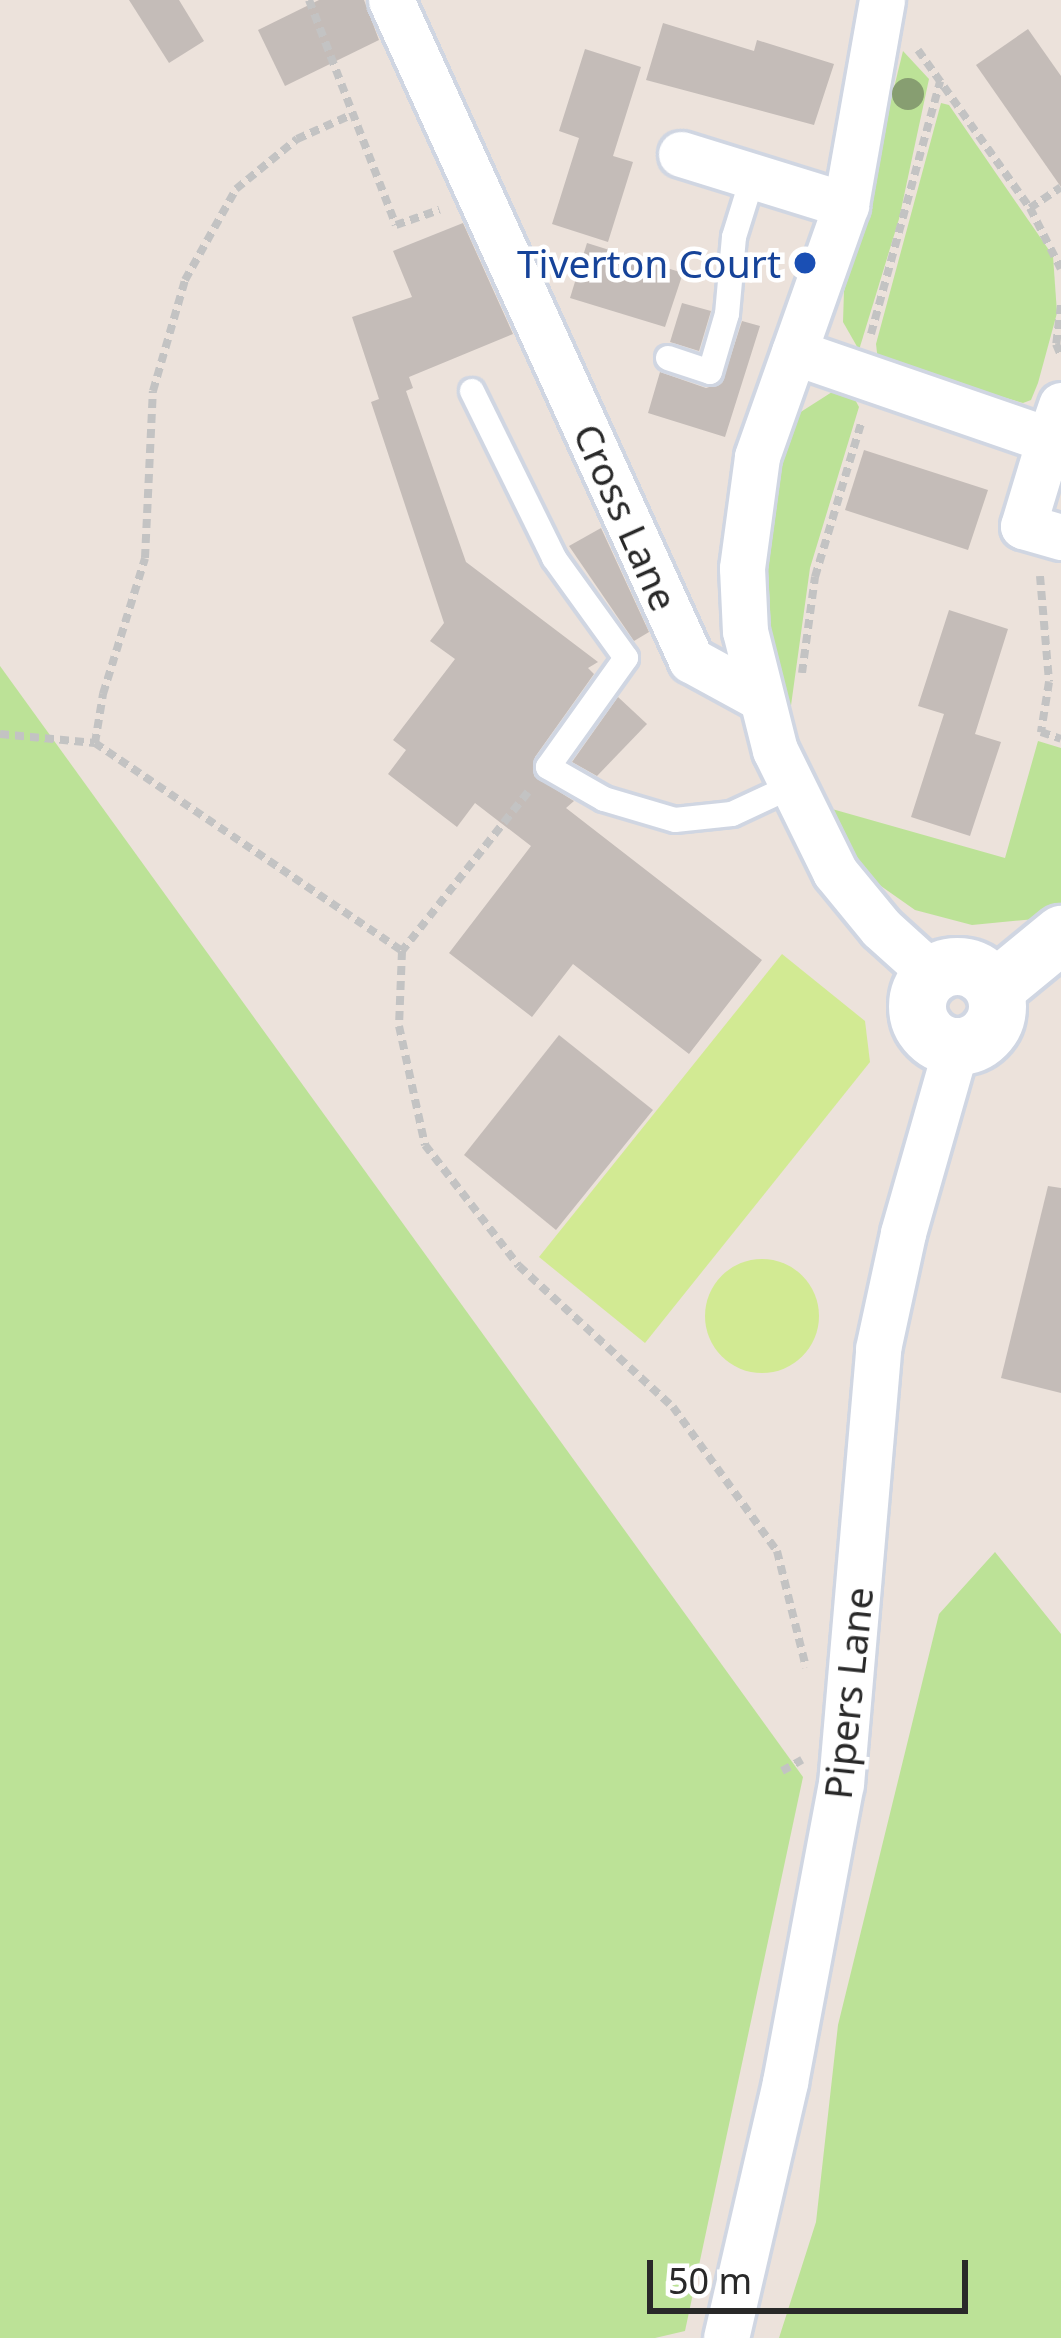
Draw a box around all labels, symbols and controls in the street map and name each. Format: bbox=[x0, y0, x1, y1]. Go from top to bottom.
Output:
place label: Tiverton Court bbox=[517, 240, 781, 286]
marker: Tiverton Court bbox=[792, 250, 818, 276]
street label: Cross Lane bbox=[564, 416, 688, 618]
street label: Pipers Lane bbox=[814, 1585, 882, 1801]
scale bar bbox=[653, 2236, 974, 2310]
text: 50 m bbox=[668, 2256, 752, 2305]

